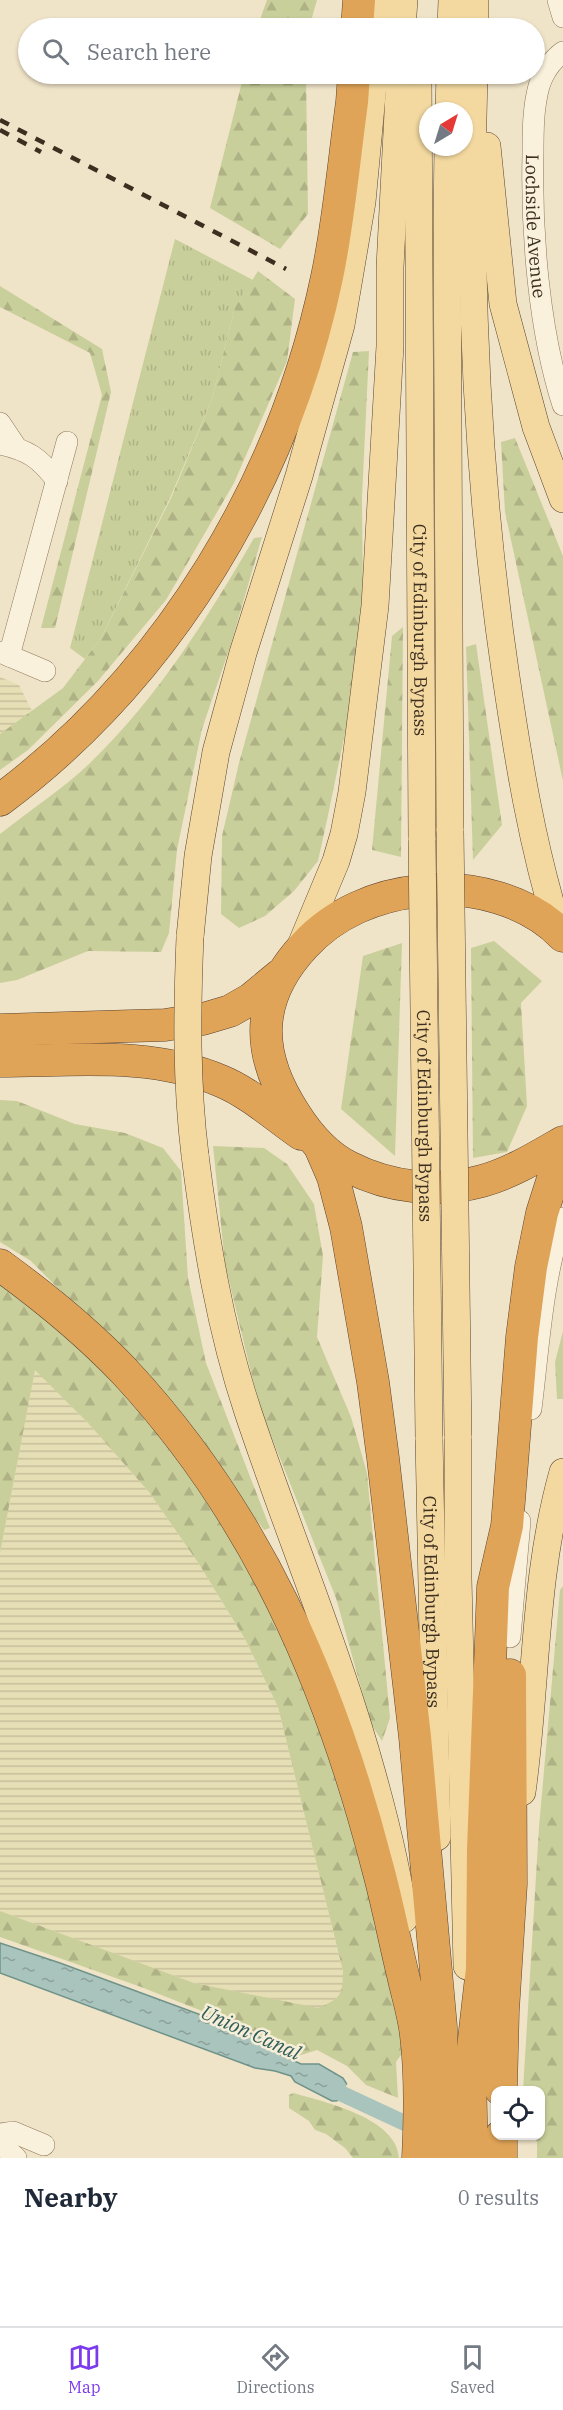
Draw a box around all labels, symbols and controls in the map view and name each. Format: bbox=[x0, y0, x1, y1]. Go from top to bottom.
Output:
search box bbox=[18, 18, 545, 84]
icon: search bbox=[39, 35, 72, 68]
text: Search here bbox=[87, 37, 211, 66]
north arrow bbox=[419, 102, 473, 156]
street label: Lochside Avenue bbox=[521, 154, 552, 300]
street label: City of Edinburgh Bypass bbox=[409, 524, 433, 736]
street label: City of Edinburgh Bypass bbox=[412, 1010, 438, 1222]
street label: City of Edinburgh Bypass bbox=[419, 1495, 446, 1709]
water label: Union Canal bbox=[197, 1998, 306, 2066]
map controls bbox=[491, 2086, 545, 2140]
button: locate bbox=[491, 2086, 545, 2140]
text: Nearby bbox=[24, 2180, 118, 2214]
text: 0 results bbox=[458, 2184, 539, 2211]
tab: Map bbox=[68, 2341, 101, 2397]
tab: Directions bbox=[237, 2341, 315, 2397]
tab: Saved bbox=[450, 2341, 495, 2397]

